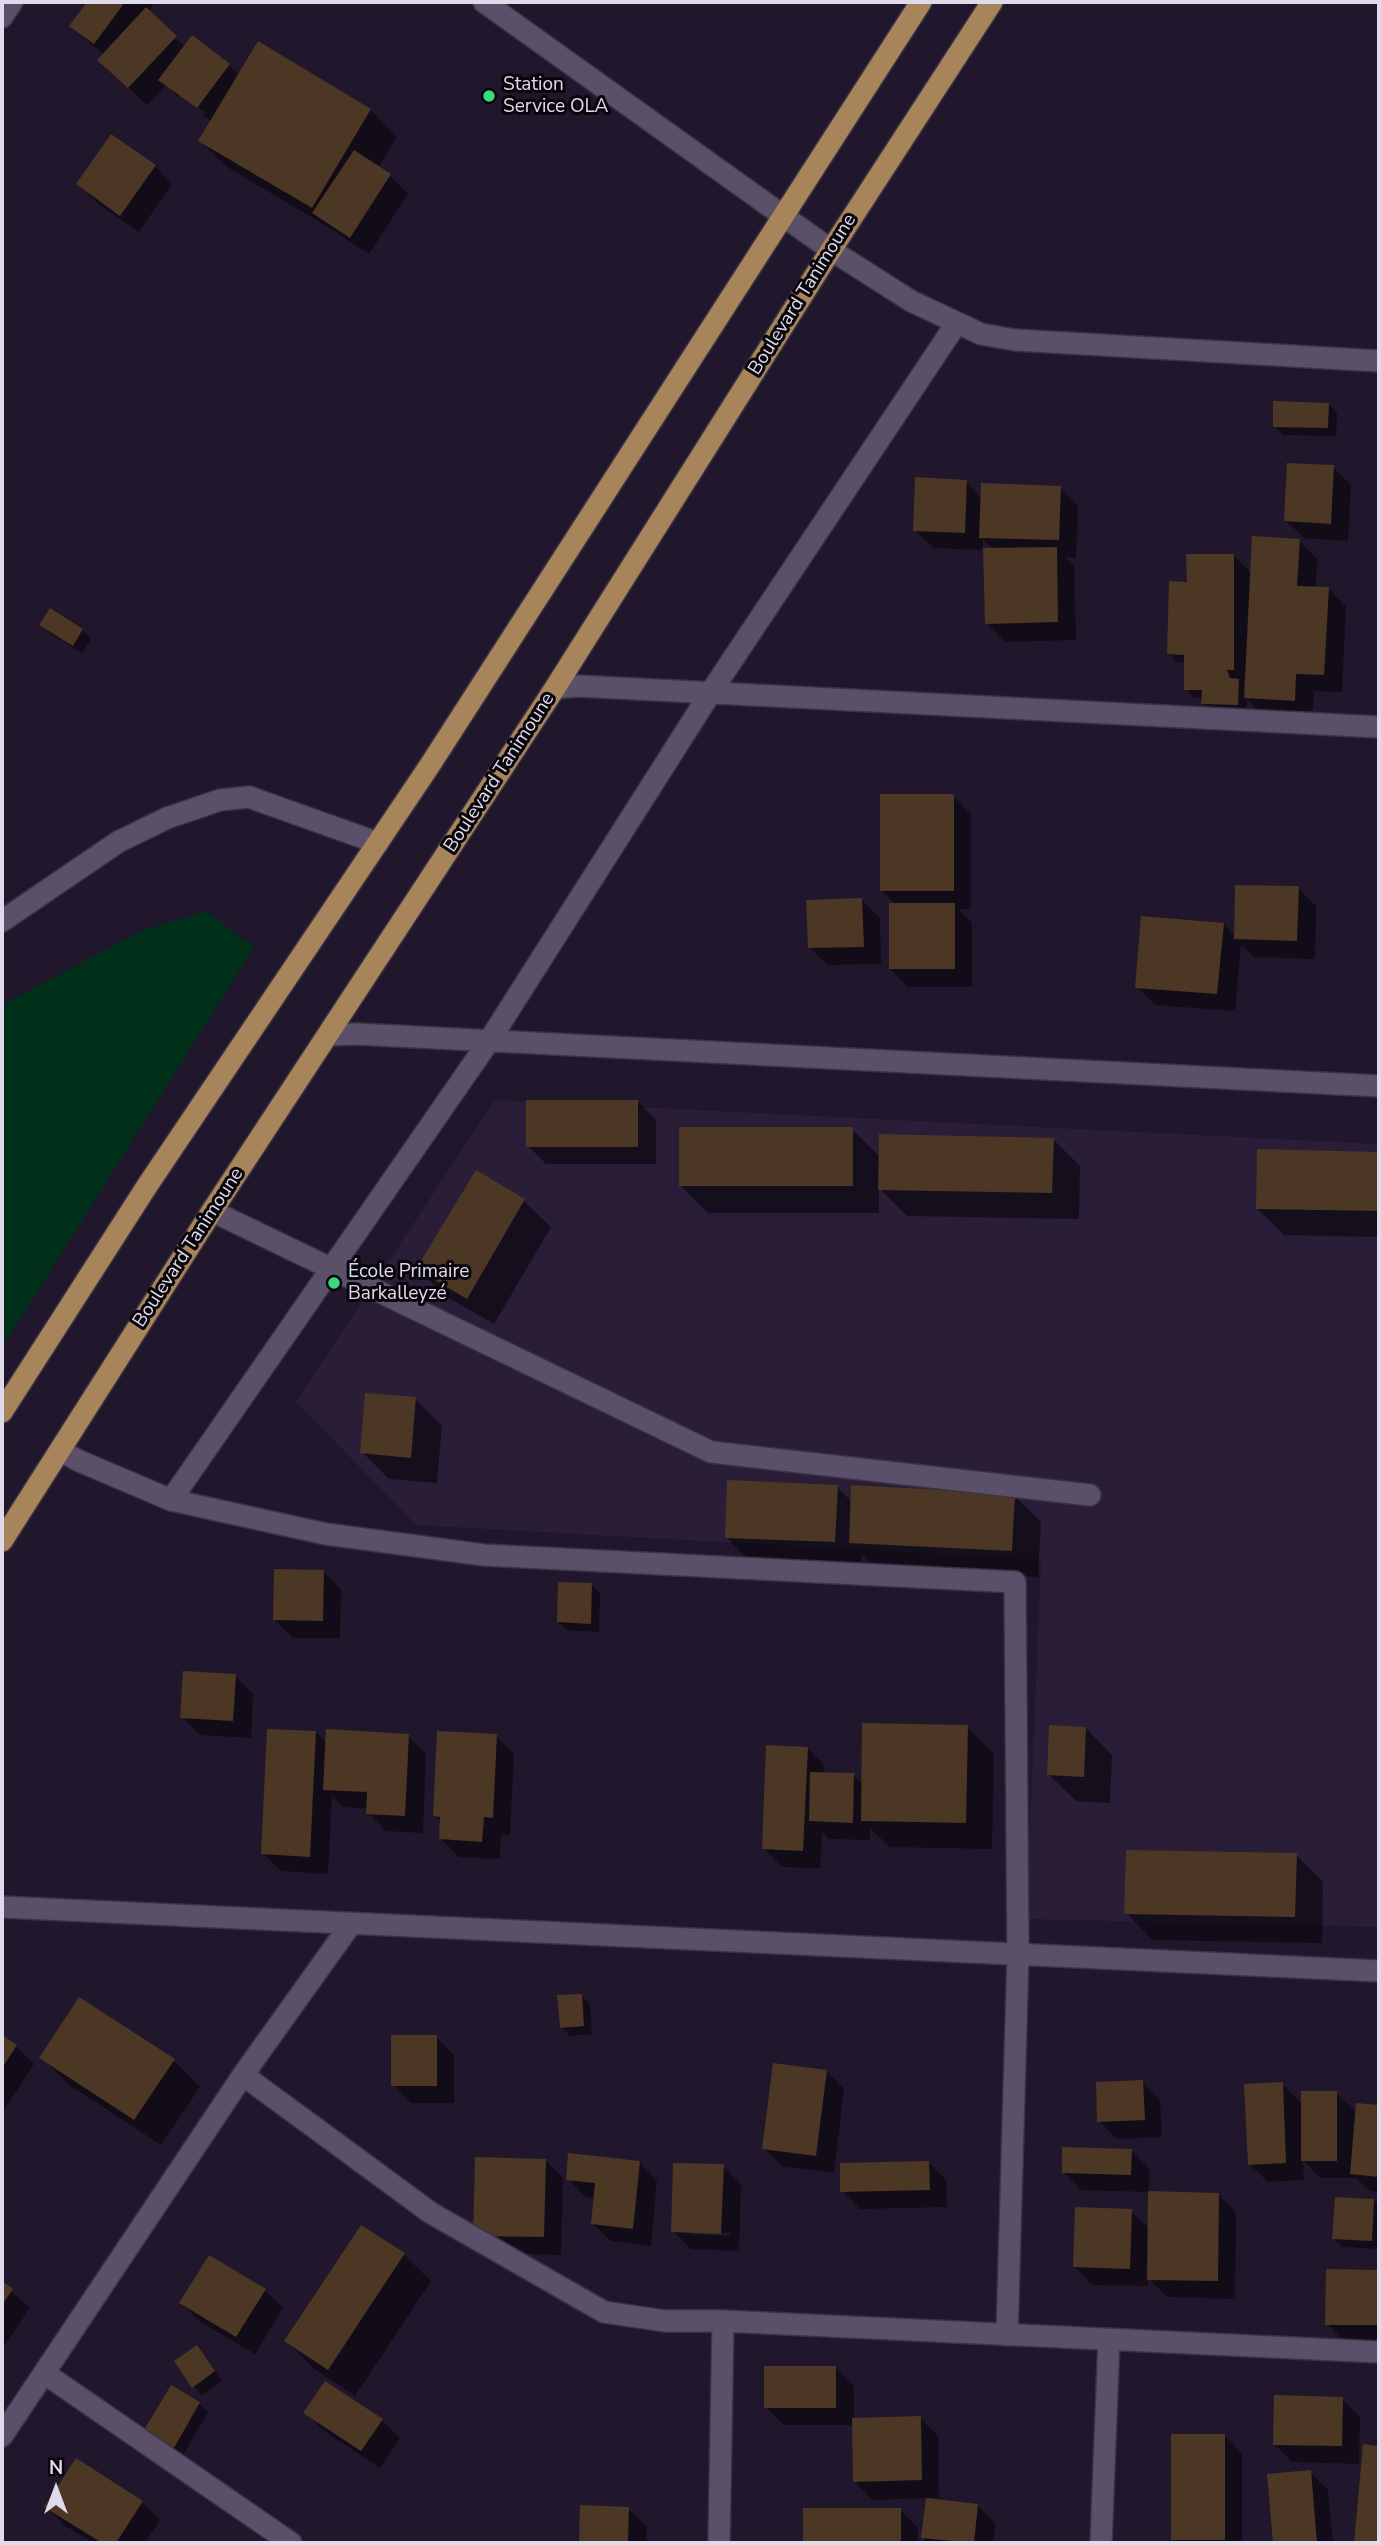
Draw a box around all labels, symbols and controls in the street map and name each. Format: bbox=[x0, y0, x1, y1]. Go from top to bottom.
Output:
place label: Station Service OLA bbox=[503, 74, 608, 118]
marker: Station Service OLA bbox=[481, 88, 497, 104]
street label: Boulevard Tanimoune bbox=[744, 210, 862, 380]
street label: Boulevard Tanimoune bbox=[440, 689, 560, 857]
street label: Boulevard Tanimoune bbox=[129, 1164, 249, 1332]
place label: École Primaire Barkalleyzé bbox=[348, 1261, 469, 1305]
marker: École Primaire Barkalleyzé bbox=[326, 1275, 342, 1291]
north arrow bbox=[21, 2454, 91, 2524]
text: N bbox=[49, 2455, 63, 2481]

